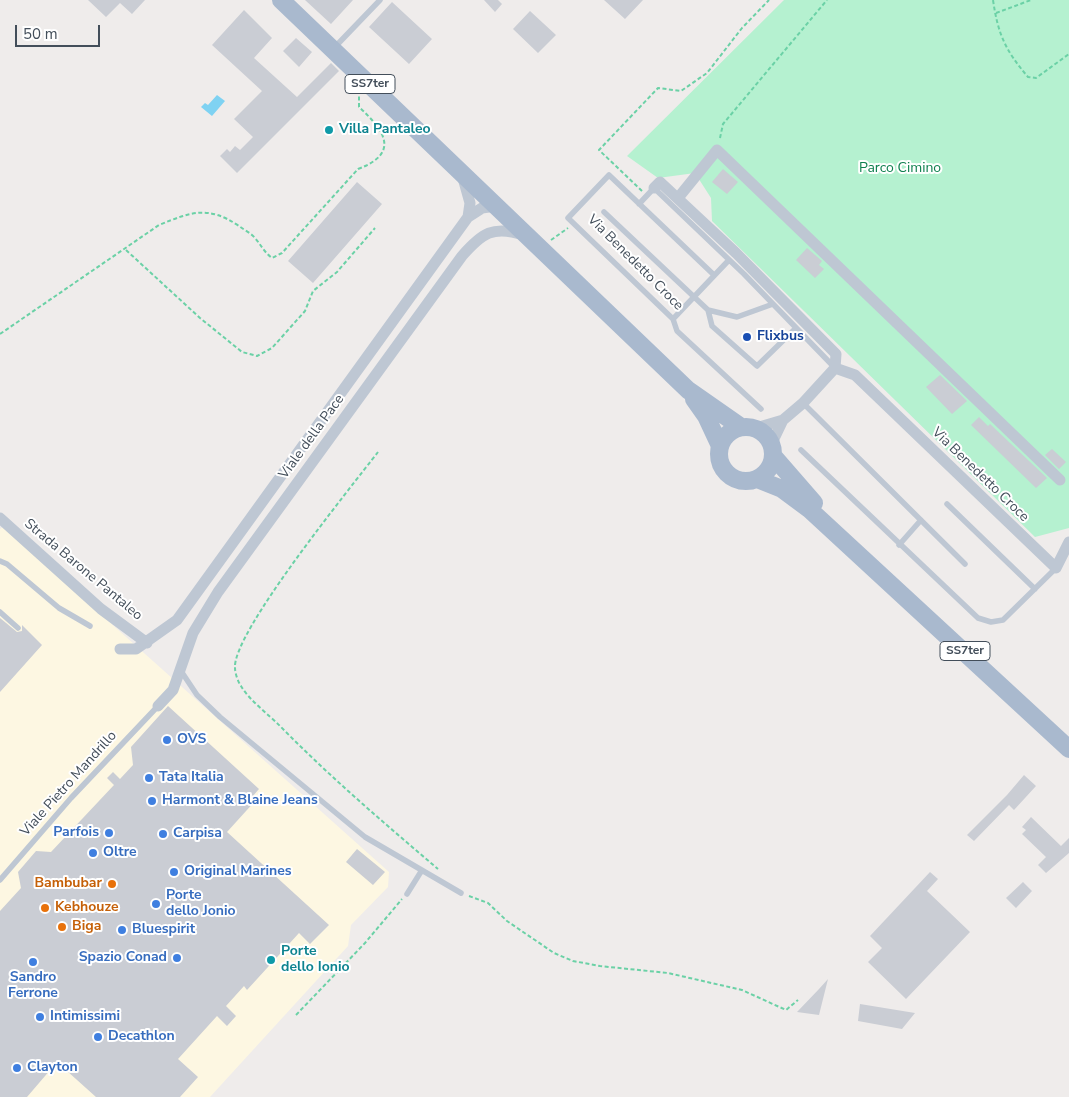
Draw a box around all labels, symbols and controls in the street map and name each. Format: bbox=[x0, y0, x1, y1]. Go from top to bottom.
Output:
scale bar bbox=[18, 15, 102, 47]
text: 50 m bbox=[23, 24, 58, 44]
road number: SS7ter bbox=[345, 74, 395, 94]
place label: Villa Pantaleo bbox=[339, 122, 431, 138]
marker: Villa Pantaleo bbox=[323, 124, 335, 136]
park label: Parco Cimino bbox=[859, 161, 941, 177]
street label: Via Benedetto Croce bbox=[584, 212, 686, 314]
place label: Flixbus bbox=[757, 329, 804, 345]
marker: Flixbus bbox=[741, 331, 753, 343]
street label: Viale della Pace bbox=[276, 392, 348, 482]
street label: Via Benedetto Croce bbox=[928, 424, 1032, 526]
street label: Strada Barone Pantaleo bbox=[20, 516, 146, 624]
road number: SS7ter bbox=[940, 641, 990, 660]
street label: Viale Pietro Mandrillo bbox=[17, 728, 121, 840]
place label: OVS bbox=[177, 732, 206, 748]
marker: OVS bbox=[161, 734, 173, 746]
place label: Tata Italia bbox=[159, 770, 224, 786]
marker: Tata Italia bbox=[143, 772, 155, 784]
place label: Harmont & Blaine Jeans bbox=[162, 793, 318, 809]
marker: Harmont & Blaine Jeans bbox=[146, 795, 158, 807]
place label: Parfois bbox=[53, 825, 99, 841]
place label: Carpisa bbox=[173, 826, 222, 842]
marker: Parfois bbox=[103, 827, 115, 839]
marker: Carpisa bbox=[157, 828, 169, 840]
place label: Oltre bbox=[103, 845, 137, 861]
marker: Oltre bbox=[87, 847, 99, 859]
place label: Original Marines bbox=[184, 864, 292, 880]
marker: Original Marines bbox=[168, 866, 180, 878]
place label: Bambubar bbox=[34, 876, 102, 892]
marker: Bambubar bbox=[106, 878, 118, 890]
place label: Porte dello Jonio bbox=[166, 888, 236, 920]
marker: Porte dello Jonio bbox=[150, 898, 162, 910]
place label: Kebhouze bbox=[55, 900, 119, 916]
marker: Kebhouze bbox=[39, 902, 51, 914]
place label: Biga bbox=[72, 919, 101, 935]
marker: Biga bbox=[56, 921, 68, 933]
place label: Bluespirit bbox=[132, 922, 195, 938]
marker: Bluespirit bbox=[116, 924, 128, 936]
place label: Porte dello Ionio bbox=[281, 944, 350, 976]
place label: Spazio Conad bbox=[79, 950, 167, 966]
marker: Spazio Conad bbox=[171, 952, 183, 964]
marker: Porte dello Ionio bbox=[265, 954, 277, 966]
marker: Sandro Ferrone bbox=[27, 956, 39, 968]
place label: Sandro Ferrone bbox=[8, 970, 58, 1002]
place label: Intimissimi bbox=[50, 1009, 120, 1025]
marker: Intimissimi bbox=[34, 1011, 46, 1023]
place label: Decathlon bbox=[108, 1029, 175, 1045]
marker: Decathlon bbox=[92, 1031, 104, 1043]
place label: Clayton bbox=[27, 1060, 78, 1076]
marker: Clayton bbox=[11, 1062, 23, 1074]

